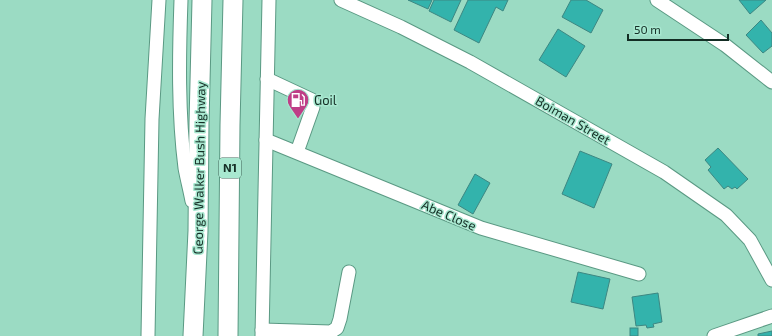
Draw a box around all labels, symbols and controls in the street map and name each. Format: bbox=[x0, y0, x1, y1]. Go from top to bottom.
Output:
scale bar bbox=[628, 16, 728, 42]
text: 50 m bbox=[634, 22, 661, 36]
street label: George Walker Bush Highway bbox=[189, 81, 209, 255]
fuel station icon: Goil bbox=[285, 87, 311, 120]
place label: Goil bbox=[314, 92, 337, 108]
street label: Boiman Street bbox=[533, 92, 613, 148]
road number: N1 bbox=[219, 158, 241, 178]
street label: Abe Close bbox=[419, 196, 479, 234]

